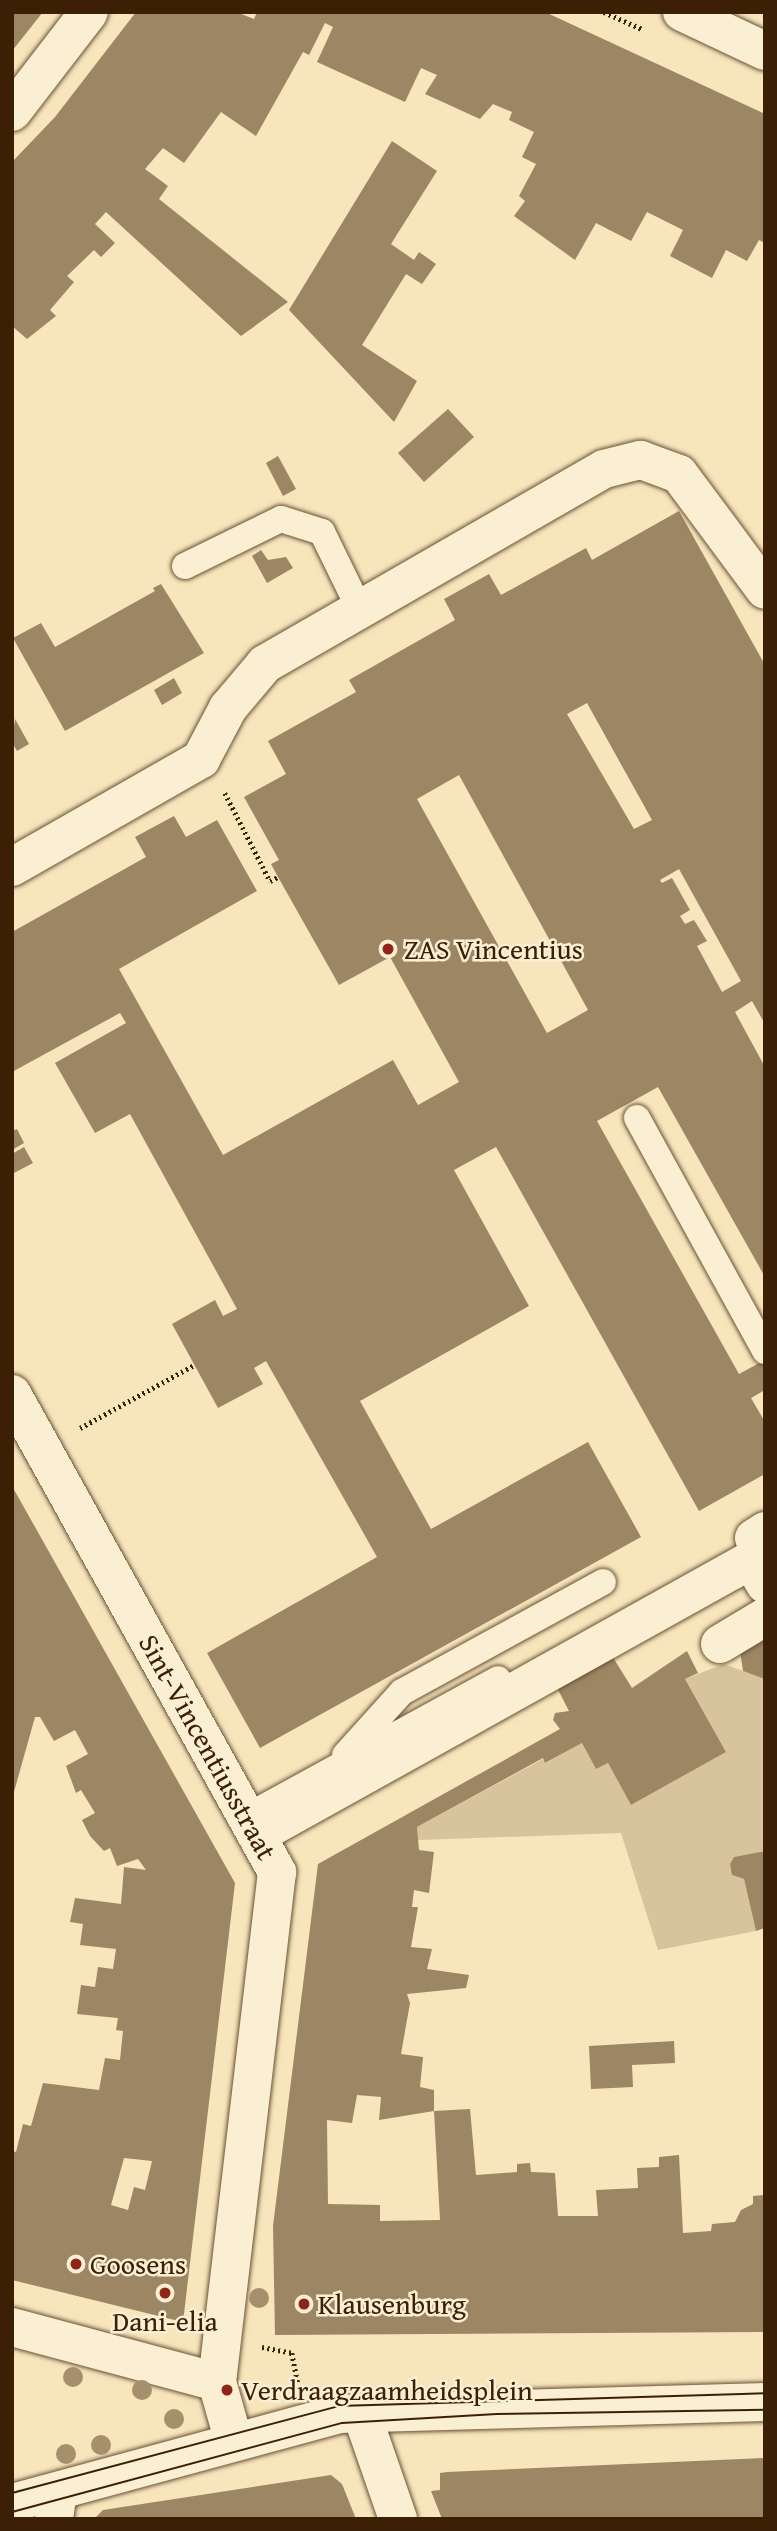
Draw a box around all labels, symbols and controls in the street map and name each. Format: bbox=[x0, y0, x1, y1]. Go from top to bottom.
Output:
place label: ZAS Vincentius bbox=[404, 932, 583, 966]
marker: ZAS Vincentius bbox=[378, 939, 398, 959]
street label: Sint-Vincentiusstraat bbox=[132, 1628, 284, 1866]
place label: Goosens bbox=[90, 2247, 186, 2281]
marker: Goosens bbox=[68, 2256, 84, 2272]
marker: Dani-elia bbox=[157, 2285, 173, 2301]
place label: Klausenburg bbox=[318, 2287, 466, 2321]
marker: Klausenburg bbox=[296, 2296, 312, 2312]
place label: Dani-elia bbox=[112, 2304, 218, 2338]
place label: Verdraagzaamheidsplein bbox=[241, 2373, 533, 2407]
marker: Verdraagzaamheidsplein bbox=[219, 2382, 235, 2398]

